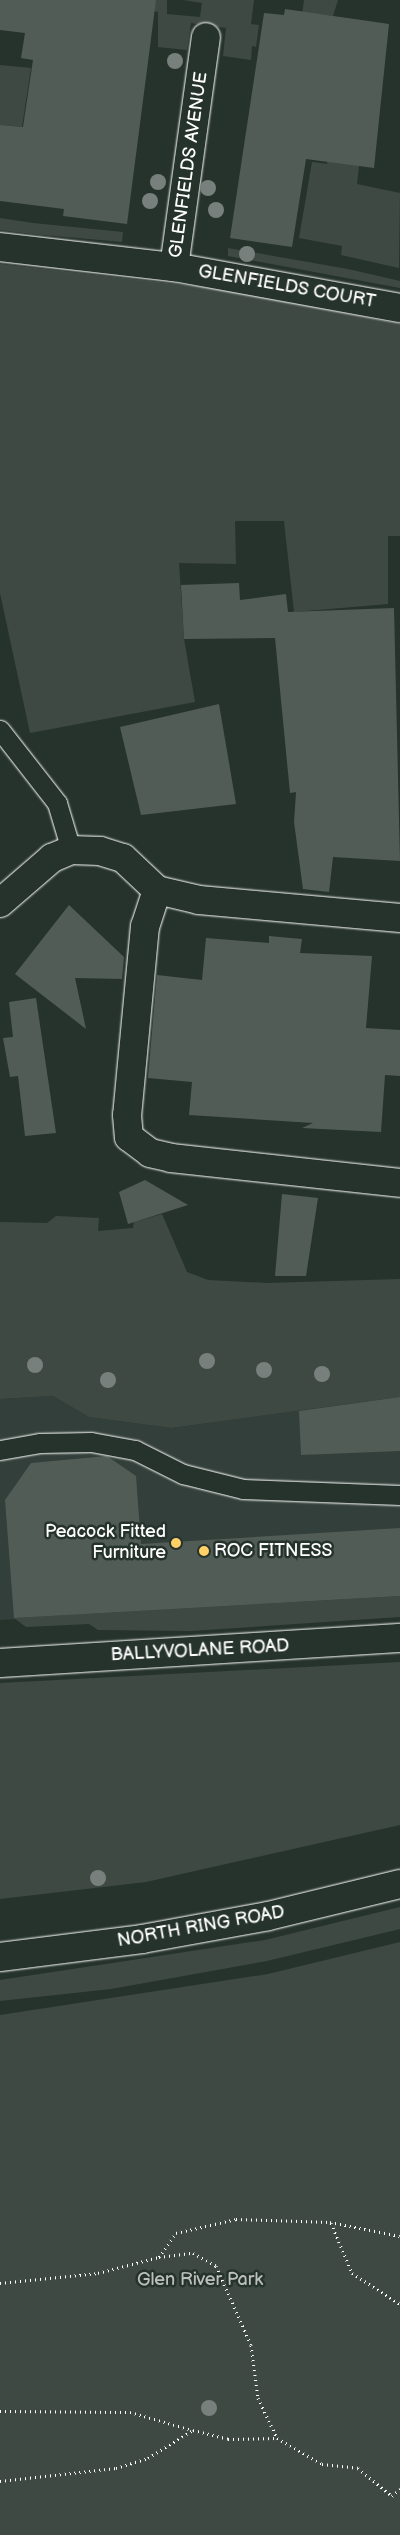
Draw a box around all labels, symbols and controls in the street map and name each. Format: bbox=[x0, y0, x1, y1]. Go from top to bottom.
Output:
street label: GLENFIELDS AVENUE bbox=[165, 71, 213, 259]
street label: GLENFIELDS COURT bbox=[197, 261, 377, 313]
place label: Peacock Fitted Furniture bbox=[45, 1522, 166, 1565]
marker: Peacock Fitted Furniture bbox=[170, 1537, 182, 1549]
place label: ROC FITNESS bbox=[214, 1540, 332, 1562]
marker: ROC FITNESS bbox=[198, 1545, 210, 1557]
street label: BALLYVOLANE ROAD bbox=[110, 1636, 290, 1666]
street label: NORTH RING ROAD bbox=[116, 1902, 286, 1952]
park label: Glen River Park bbox=[137, 2269, 263, 2291]

